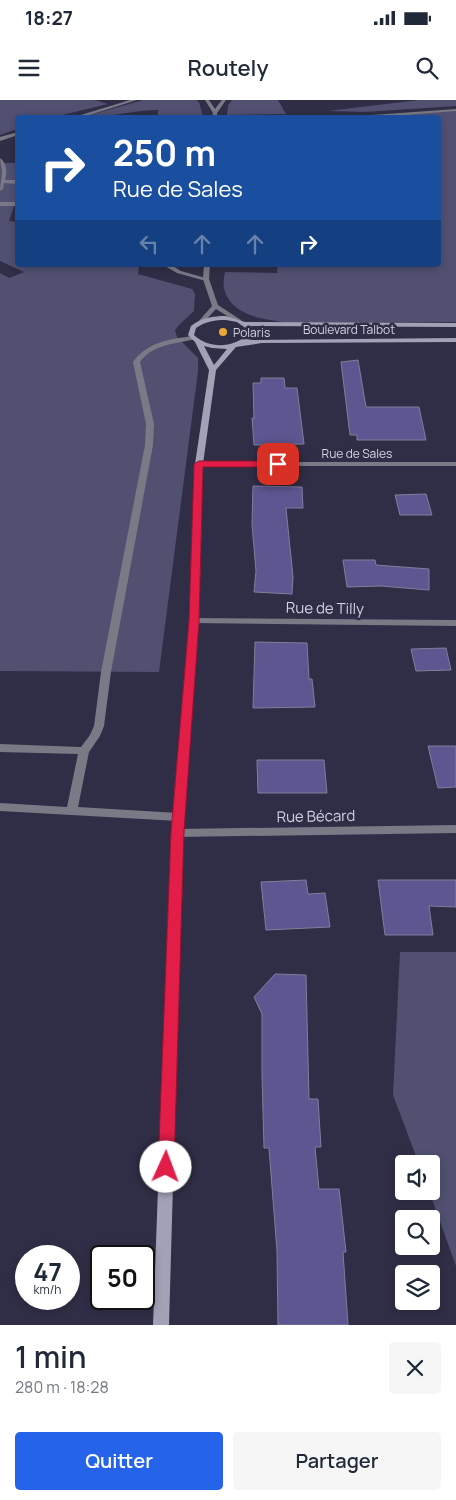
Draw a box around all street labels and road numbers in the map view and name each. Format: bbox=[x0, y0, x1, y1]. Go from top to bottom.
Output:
street label: Boulevard Talbot bbox=[303, 321, 395, 338]
street label: Rue de Sales bbox=[322, 445, 392, 462]
street label: Rue de Tilly bbox=[286, 597, 364, 619]
street label: Rue Bécard bbox=[276, 805, 356, 827]

